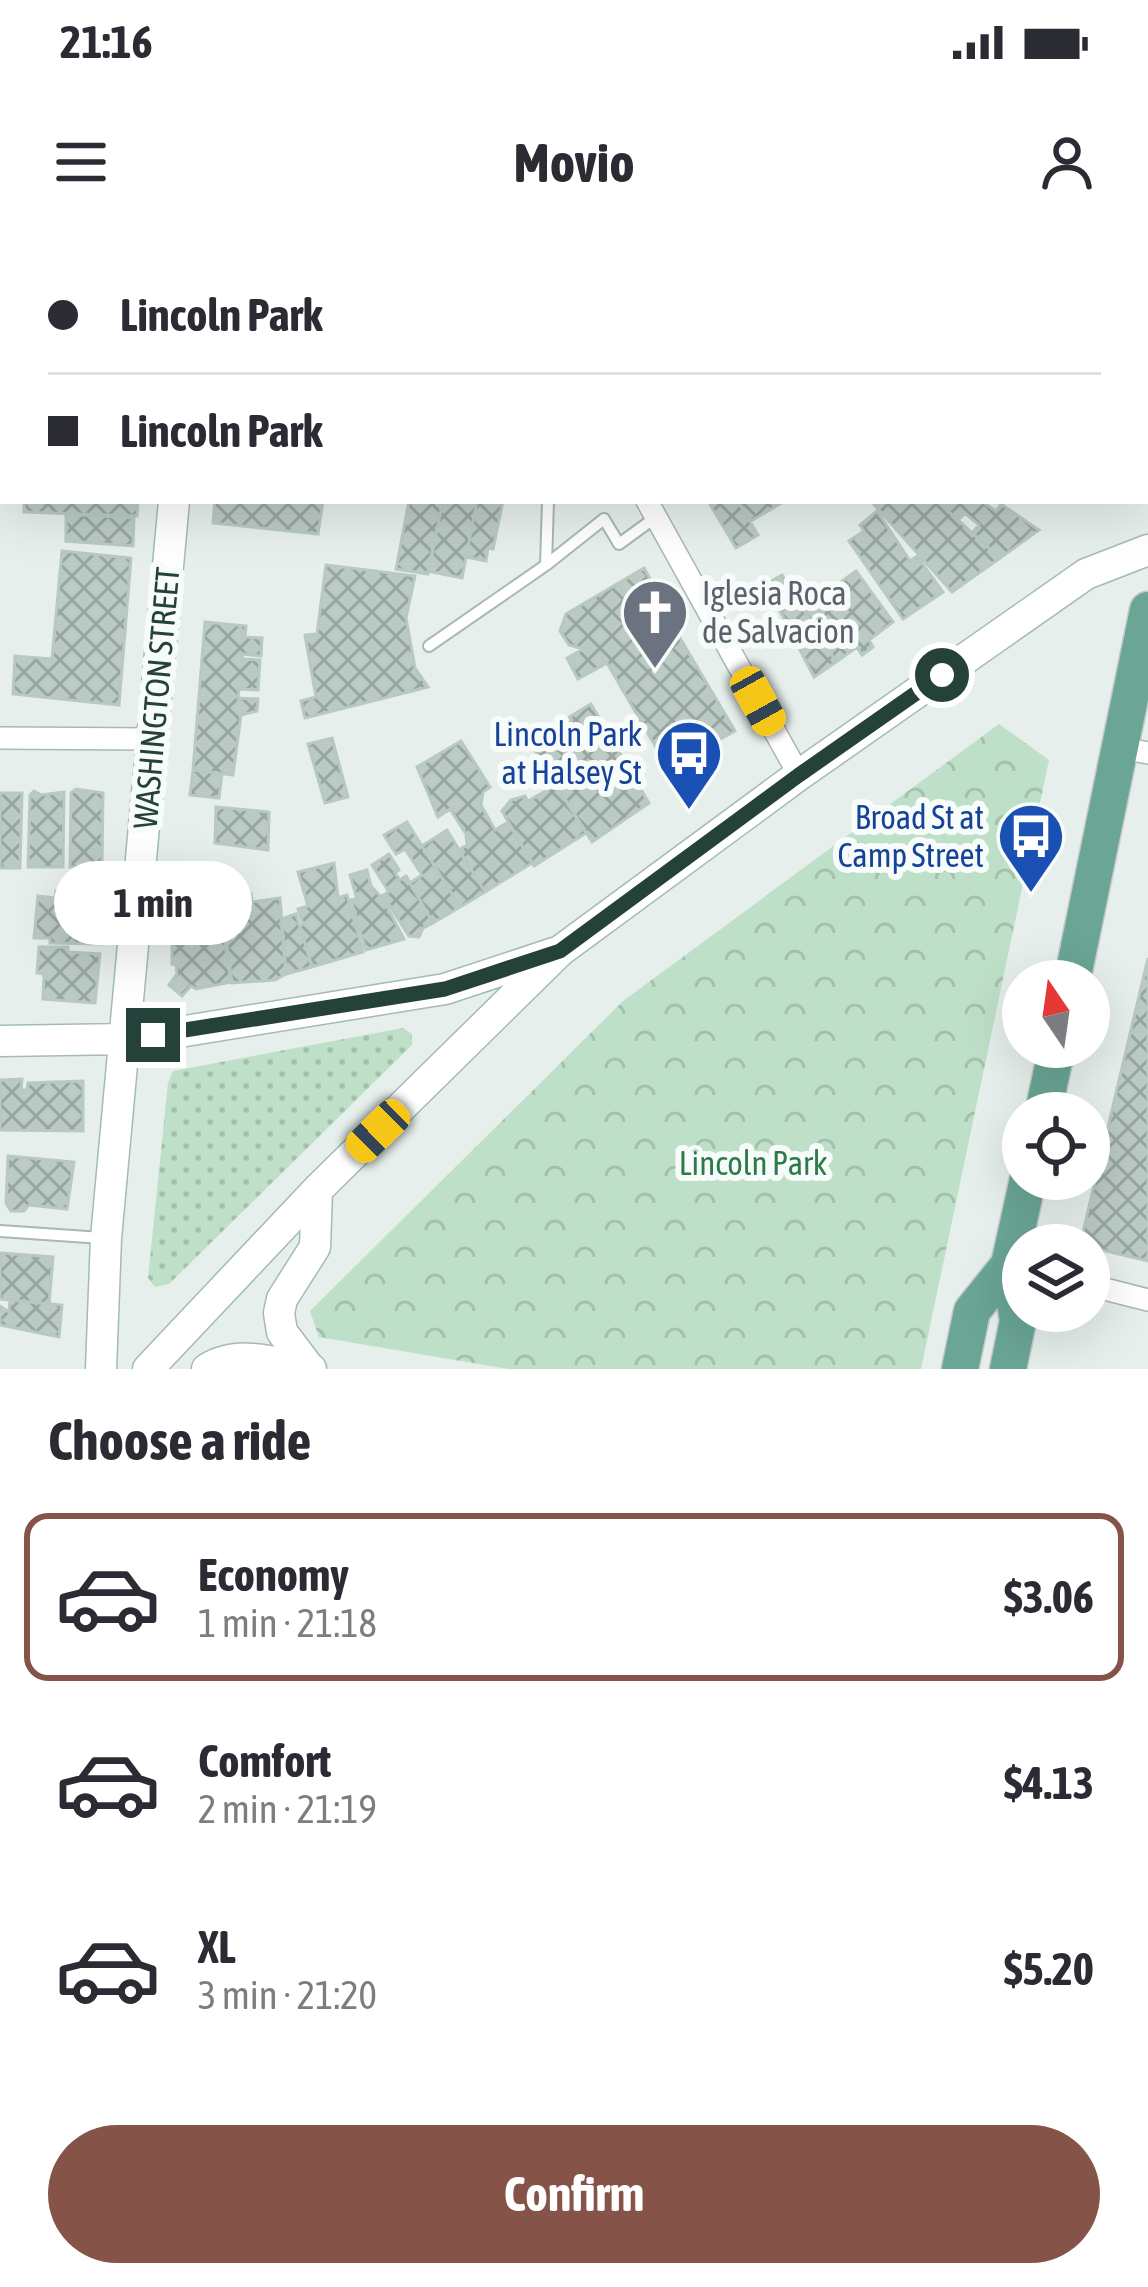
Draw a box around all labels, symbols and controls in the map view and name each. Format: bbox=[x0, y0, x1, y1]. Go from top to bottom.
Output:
text: 21:16 bbox=[60, 16, 153, 68]
icon: menu bbox=[48, 129, 114, 195]
icon: person bbox=[1034, 129, 1100, 195]
text: Movio bbox=[513, 132, 635, 193]
text: Lincoln Park bbox=[120, 289, 322, 341]
text: Lincoln Park bbox=[120, 405, 322, 457]
street label: WASHINGTON STREET bbox=[126, 565, 186, 830]
place label: Iglesia Roca de Salvacion bbox=[702, 574, 855, 650]
church icon: Iglesia Roca de Salvacion bbox=[620, 577, 690, 671]
route start bbox=[915, 648, 969, 702]
car bbox=[725, 661, 791, 741]
place label: Lincoln Park at Halsey St bbox=[494, 715, 642, 791]
bus stop icon: Lincoln Park at Halsey St bbox=[654, 718, 724, 812]
place label: Broad St at Camp Street bbox=[837, 798, 984, 874]
bus stop icon: Broad St at Camp Street bbox=[996, 801, 1066, 895]
callout: 1 min bbox=[54, 861, 252, 945]
text: 1 min bbox=[113, 881, 193, 925]
north arrow bbox=[1002, 960, 1110, 1068]
map controls bbox=[1002, 960, 1110, 1332]
route end bbox=[126, 1008, 180, 1062]
button: locate bbox=[1002, 1092, 1110, 1200]
car bbox=[340, 1093, 416, 1169]
park label: Lincoln Park bbox=[679, 1144, 827, 1182]
button: layers bbox=[1002, 1224, 1110, 1332]
text: Choose a ride bbox=[48, 1410, 311, 1471]
icon: car bbox=[54, 1543, 162, 1651]
text: Economy bbox=[198, 1549, 349, 1601]
text: $3.06 bbox=[1004, 1571, 1094, 1623]
text: 1 min · 21:18 bbox=[198, 1601, 377, 1645]
icon: car bbox=[54, 1729, 162, 1837]
text: Comfort bbox=[198, 1735, 331, 1787]
text: $4.13 bbox=[1004, 1757, 1094, 1809]
text: 2 min · 21:19 bbox=[198, 1787, 377, 1831]
icon: car bbox=[54, 1915, 162, 2023]
text: XL bbox=[198, 1921, 236, 1973]
text: $5.20 bbox=[1004, 1943, 1094, 1995]
text: 3 min · 21:20 bbox=[198, 1973, 377, 2017]
button: Confirm bbox=[48, 2125, 1100, 2263]

